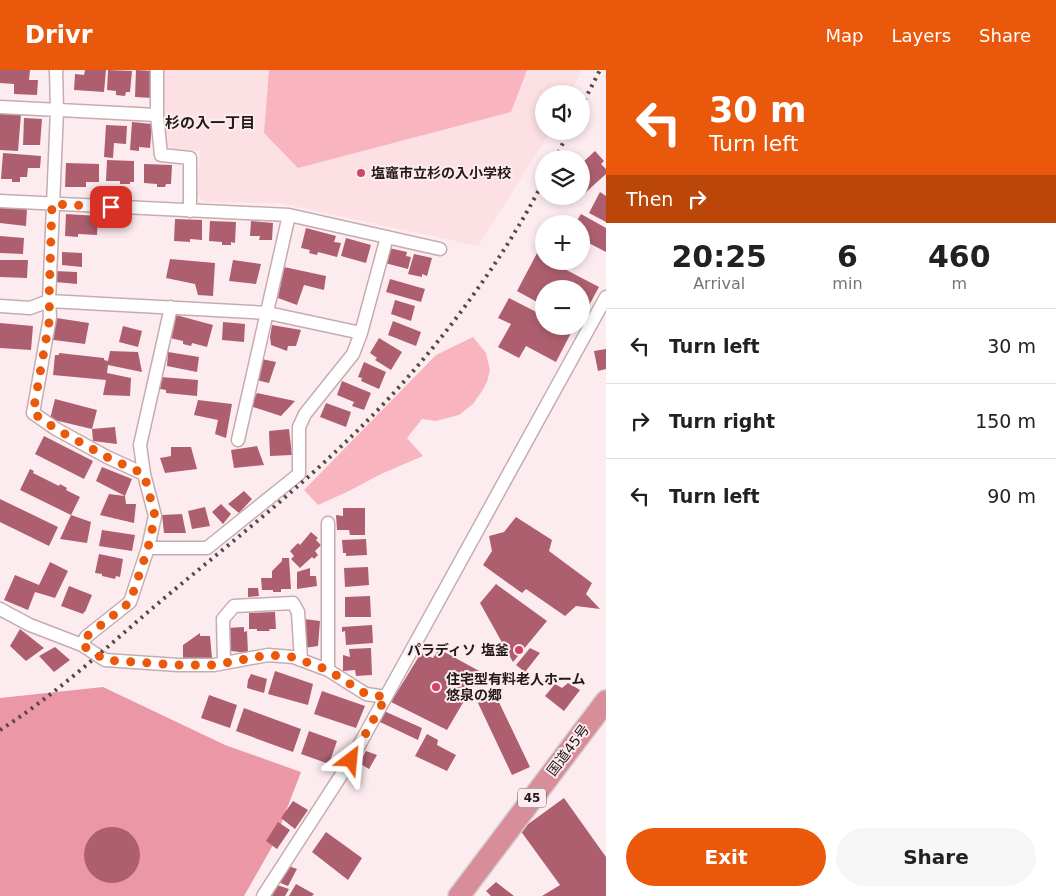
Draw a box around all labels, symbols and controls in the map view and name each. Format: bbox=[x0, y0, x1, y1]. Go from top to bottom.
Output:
text: Drivr bbox=[25, 21, 92, 49]
text: Map bbox=[825, 25, 863, 46]
text: Layers bbox=[891, 25, 951, 46]
text: Share bbox=[979, 25, 1031, 46]
map controls bbox=[535, 85, 590, 335]
button: sound bbox=[535, 85, 590, 140]
icon: left bbox=[626, 90, 691, 155]
text: 30 m bbox=[709, 90, 806, 130]
district label: 杉の入一丁目 bbox=[165, 114, 255, 132]
text: Turn left bbox=[709, 131, 798, 156]
button: layers bbox=[535, 150, 590, 205]
place label: 塩竈市立杉の入小学校 bbox=[371, 165, 511, 181]
marker: 塩竈市立杉の入小学校 bbox=[355, 167, 367, 179]
icon: right bbox=[683, 185, 711, 213]
pin bbox=[90, 186, 132, 228]
text: Then bbox=[626, 188, 673, 210]
icon: arrive bbox=[97, 193, 125, 221]
button: + bbox=[535, 215, 590, 270]
text: 20:25 bbox=[671, 239, 767, 274]
text: 6 bbox=[837, 239, 858, 274]
text: 460 bbox=[928, 239, 991, 274]
text: Arrival bbox=[693, 274, 745, 293]
text: min bbox=[832, 274, 863, 293]
text: m bbox=[951, 274, 967, 293]
button: − bbox=[535, 280, 590, 335]
icon: left bbox=[626, 332, 654, 360]
text: Turn left bbox=[669, 335, 760, 357]
text: 30 m bbox=[987, 335, 1036, 357]
icon: right bbox=[626, 407, 654, 435]
text: Turn right bbox=[669, 410, 775, 432]
text: 150 m bbox=[975, 410, 1036, 432]
icon: left bbox=[626, 482, 654, 510]
text: Turn left bbox=[669, 485, 760, 507]
text: 90 m bbox=[987, 485, 1036, 507]
place label: パラディソ 塩釜 bbox=[407, 642, 509, 658]
marker: パラディソ 塩釜 bbox=[513, 644, 525, 656]
place label: 住宅型有料老人ホーム 悠泉の郷 bbox=[446, 671, 586, 703]
marker: 住宅型有料老人ホーム 悠泉の郷 bbox=[430, 681, 442, 693]
street label: 国道45号 bbox=[544, 721, 592, 779]
position arrow bbox=[324, 733, 376, 785]
road number: 45 bbox=[518, 788, 546, 808]
button: Exit bbox=[626, 828, 826, 886]
button: Share bbox=[836, 828, 1036, 886]

